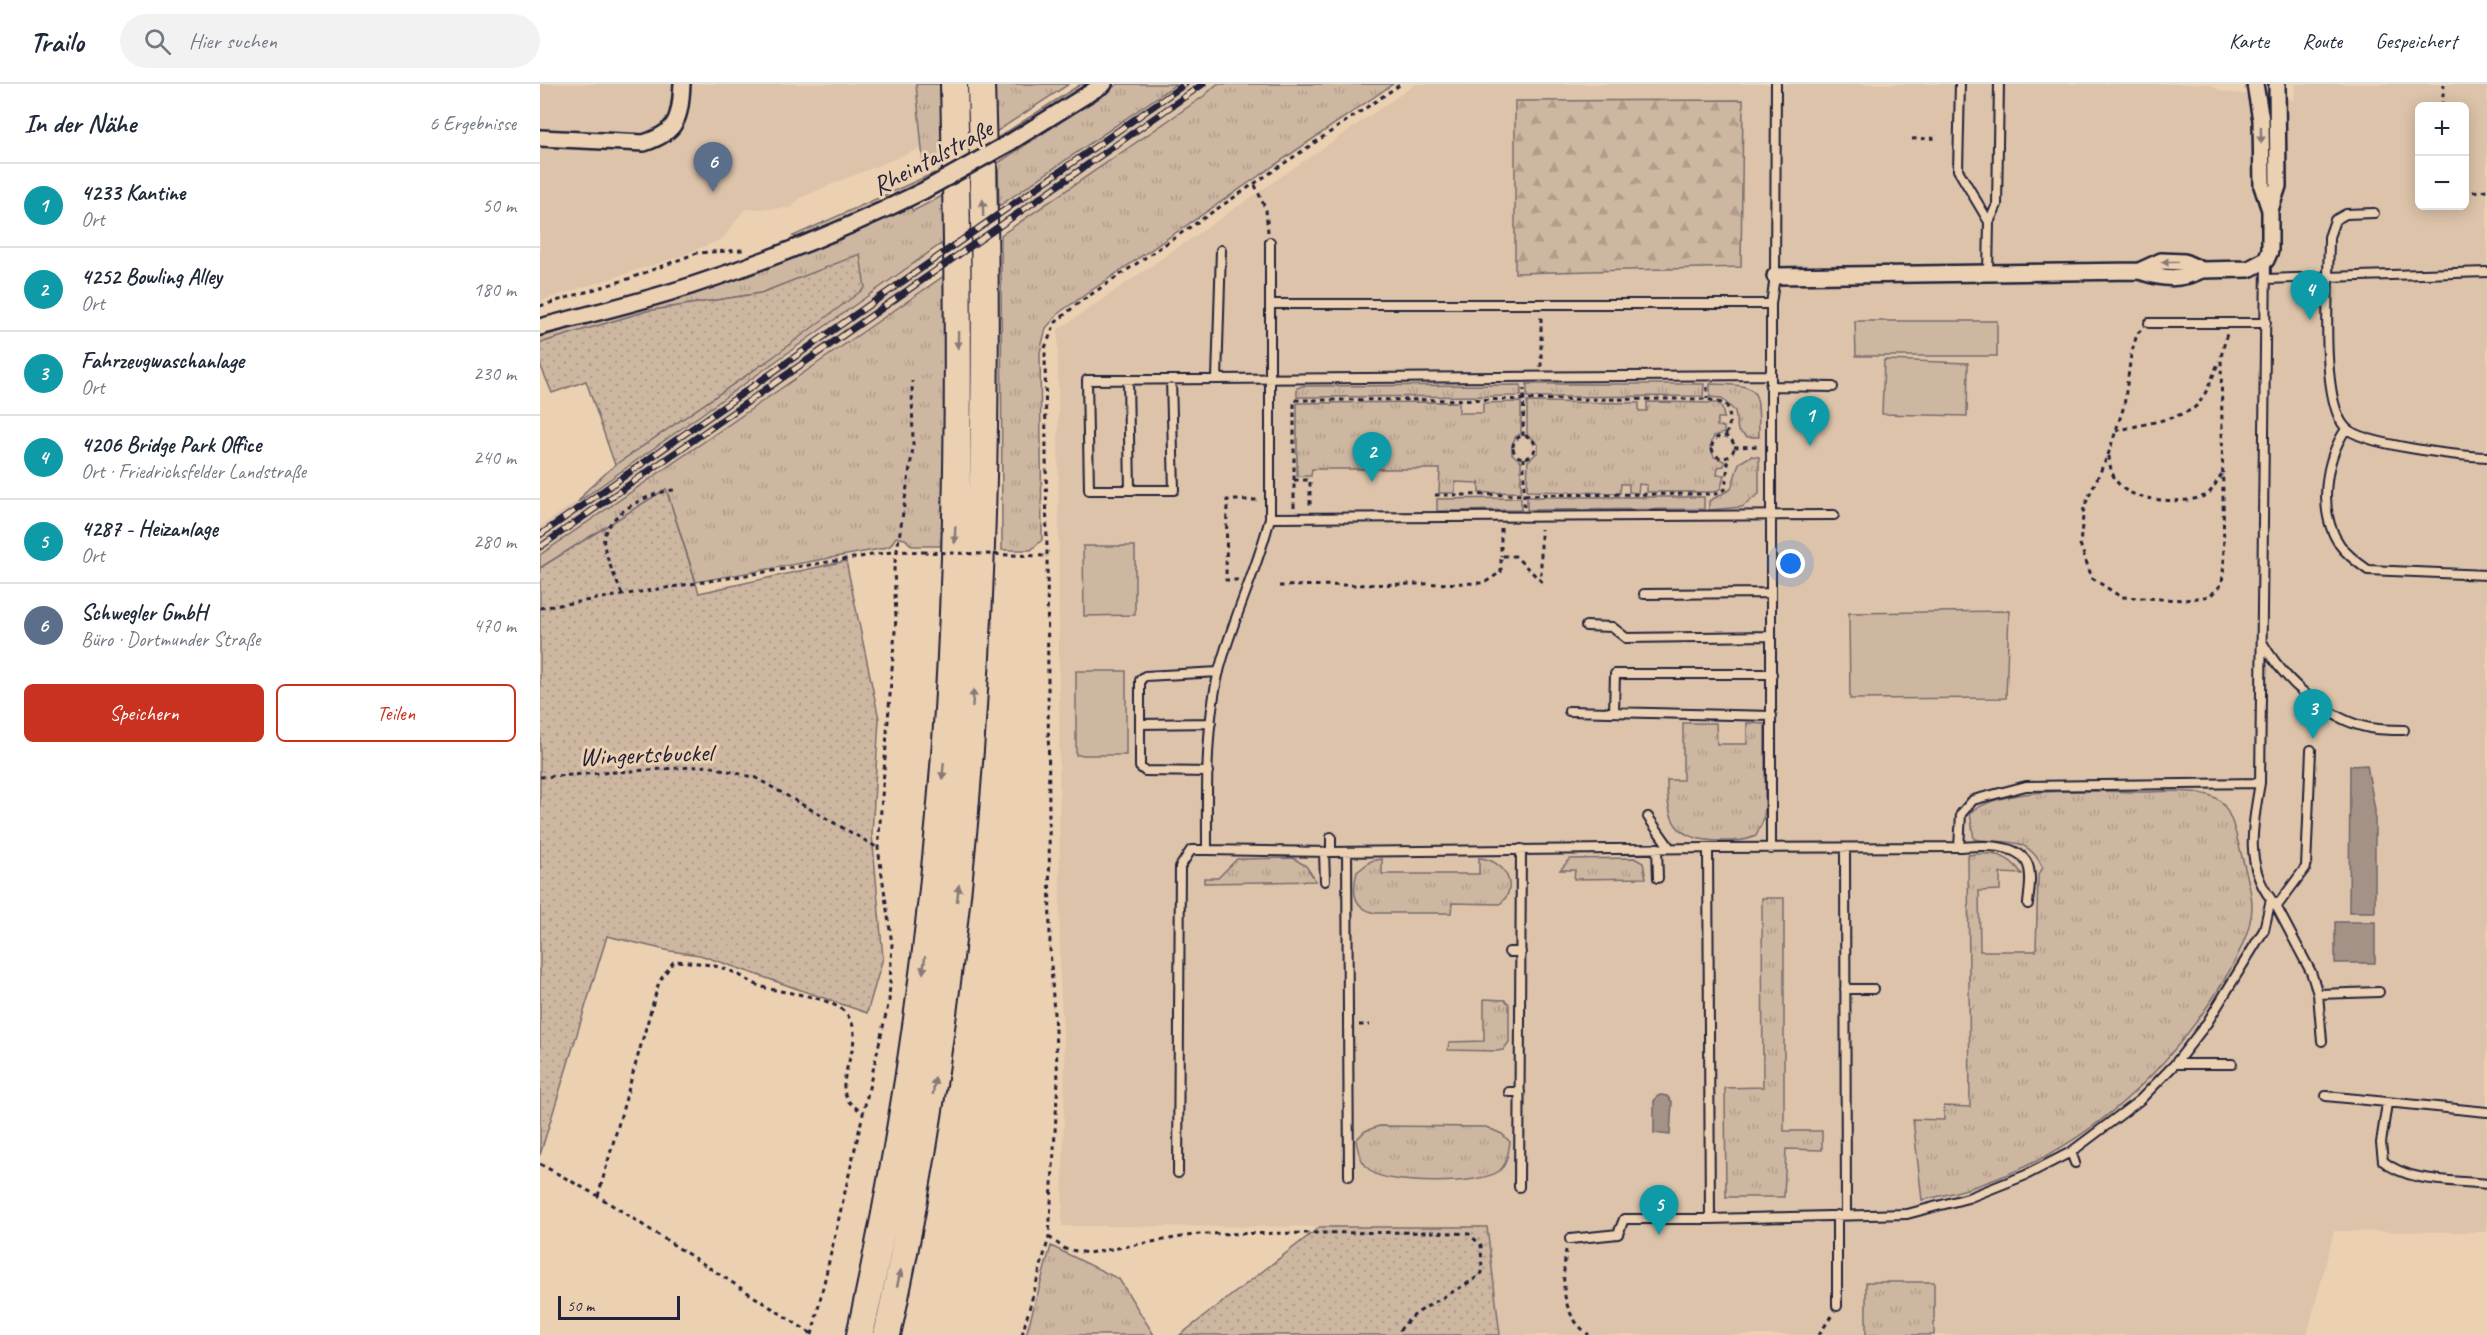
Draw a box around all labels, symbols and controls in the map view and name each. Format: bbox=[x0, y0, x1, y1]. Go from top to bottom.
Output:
search box bbox=[120, 14, 540, 68]
text: Trailo bbox=[30, 24, 84, 59]
icon: search bbox=[141, 25, 174, 58]
text: Hier suchen bbox=[189, 27, 277, 55]
text: Karte bbox=[2229, 28, 2269, 54]
text: Route bbox=[2302, 28, 2342, 54]
text: Gespeichert bbox=[2375, 28, 2457, 54]
map controls bbox=[2415, 102, 2469, 210]
button: + bbox=[2415, 102, 2469, 156]
text: In der Nähe bbox=[24, 107, 136, 140]
text: 6 Ergebnisse bbox=[429, 111, 516, 136]
street label: Rheintalstraße bbox=[866, 111, 1000, 203]
one-way arrow bbox=[2256, 125, 2266, 144]
pin: 6 bbox=[694, 142, 732, 192]
button: − bbox=[2415, 156, 2469, 210]
text: 4233 Kantine bbox=[81, 179, 185, 207]
text: 1 bbox=[39, 193, 48, 218]
text: 50 m bbox=[482, 193, 516, 218]
one-way arrow bbox=[979, 199, 988, 218]
text: Ort bbox=[81, 207, 105, 232]
one-way arrow bbox=[2161, 257, 2180, 267]
text: 4252 Bowling Alley bbox=[81, 263, 222, 291]
pin: 4 bbox=[2290, 270, 2330, 320]
text: 2 bbox=[39, 277, 48, 302]
text: 180 m bbox=[473, 277, 516, 302]
text: Ort bbox=[81, 291, 105, 316]
one-way arrow bbox=[953, 330, 963, 349]
text: Fahrzeugwaschanlage bbox=[81, 347, 244, 375]
text: 3 bbox=[39, 361, 48, 386]
text: 230 m bbox=[473, 361, 516, 386]
text: Ort bbox=[81, 375, 105, 400]
pin: 1 bbox=[1790, 396, 1830, 446]
text: 4206 Bridge Park Office bbox=[81, 431, 261, 459]
pin: 2 bbox=[1352, 432, 1392, 482]
text: 4 bbox=[39, 445, 48, 470]
text: 240 m bbox=[473, 445, 516, 470]
text: Ort · Friedrichsfelder Landstraße bbox=[81, 459, 306, 484]
text: 4287 - Heizanlage bbox=[81, 515, 218, 543]
one-way arrow bbox=[950, 525, 959, 544]
text: 5 bbox=[39, 529, 48, 554]
text: 280 m bbox=[473, 529, 516, 554]
text: Ort bbox=[81, 543, 105, 568]
your location bbox=[1776, 549, 1805, 578]
text: Schwegler GmbH bbox=[81, 599, 207, 627]
text: 6 bbox=[39, 613, 48, 638]
text: 470 m bbox=[473, 613, 516, 638]
text: Büro · Dortmunder Straße bbox=[81, 627, 260, 652]
button: Speichern bbox=[24, 684, 264, 742]
button: Teilen bbox=[276, 684, 516, 742]
one-way arrow bbox=[969, 689, 978, 708]
pin: 3 bbox=[2294, 690, 2332, 739]
street label: Wingertsbuckel bbox=[579, 736, 718, 773]
one-way arrow bbox=[938, 762, 947, 781]
one-way arrow bbox=[953, 883, 963, 902]
one-way arrow bbox=[919, 956, 929, 975]
one-way arrow bbox=[929, 1076, 938, 1095]
pin: 5 bbox=[1640, 1186, 1678, 1235]
one-way arrow bbox=[895, 1268, 904, 1287]
scale bar bbox=[558, 1293, 680, 1320]
text: 50 m bbox=[567, 1296, 594, 1316]

